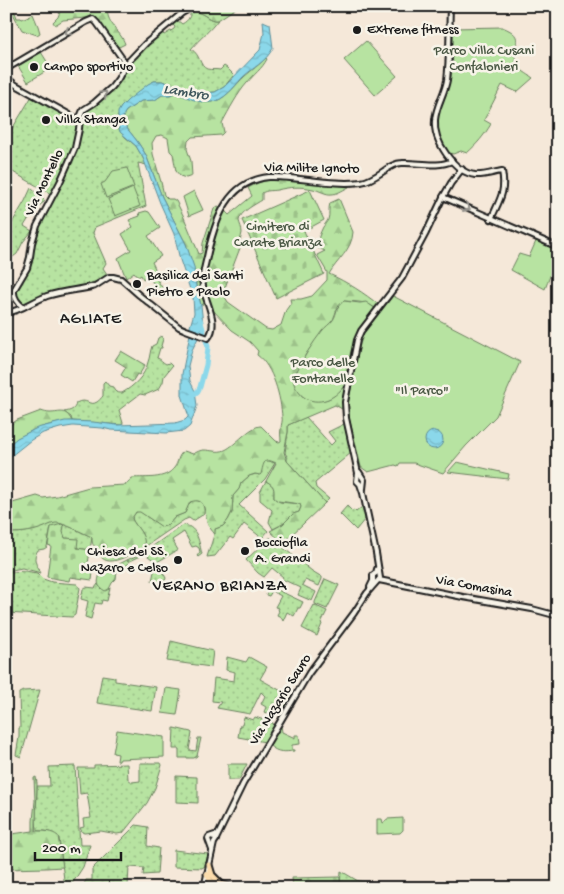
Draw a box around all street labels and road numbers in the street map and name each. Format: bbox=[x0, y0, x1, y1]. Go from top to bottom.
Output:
street label: Via Montello bbox=[21, 147, 68, 220]
street label: Via Milite Ignoto bbox=[263, 160, 360, 178]
street label: Via Comasina bbox=[434, 572, 515, 602]
street label: Via Nazario Sauro bbox=[246, 651, 316, 750]

